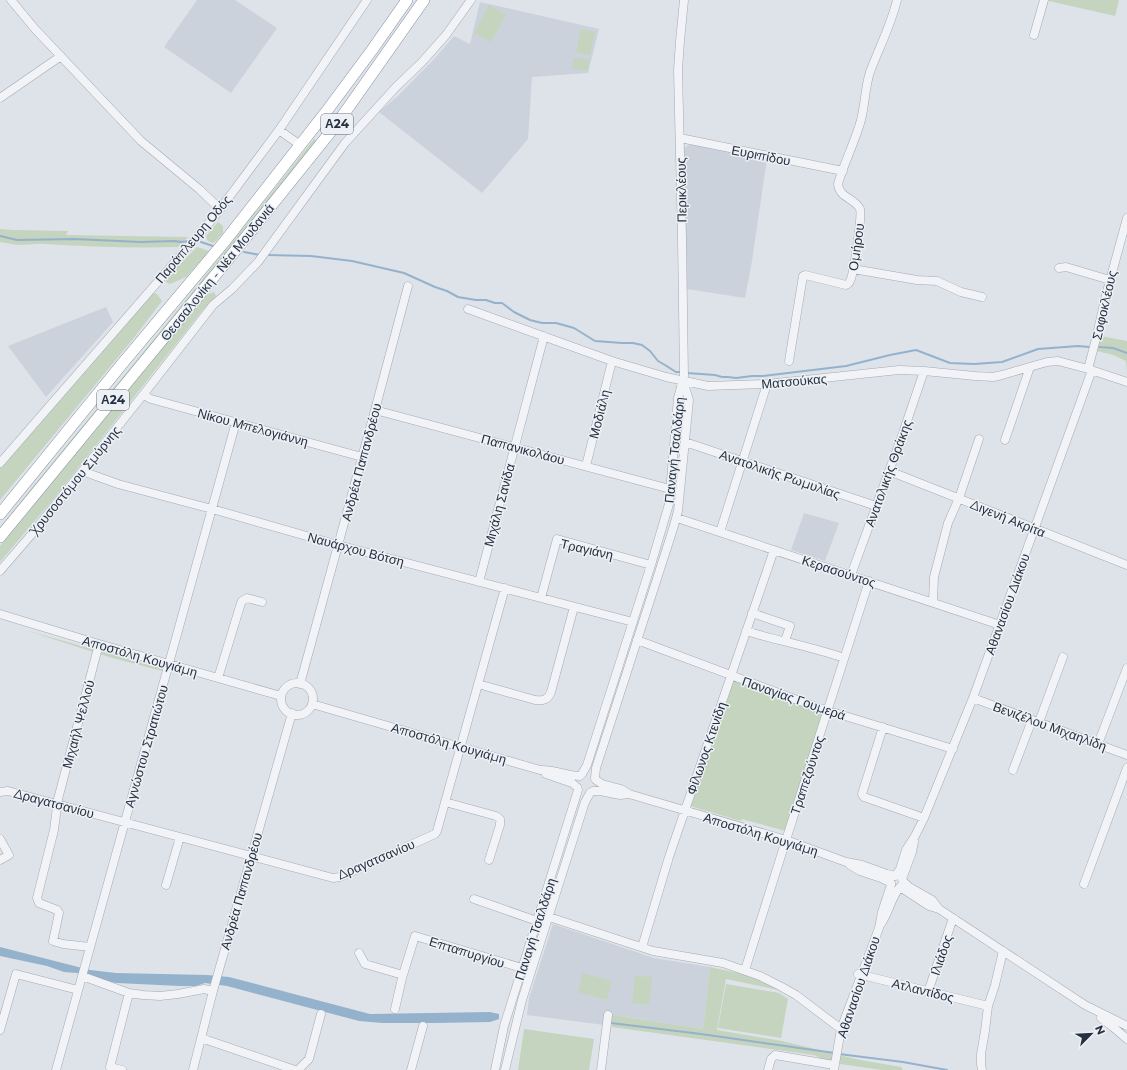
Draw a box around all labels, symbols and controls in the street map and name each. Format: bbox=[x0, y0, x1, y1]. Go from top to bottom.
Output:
road number: Α24 bbox=[321, 114, 353, 134]
street label: Ευριπίδου bbox=[730, 141, 792, 169]
street label: Περικλέους bbox=[672, 157, 690, 223]
street label: Παράπλευρη Οδός bbox=[152, 192, 234, 286]
street label: Θεσσαλονίκη - Νέα Μουδανιά bbox=[157, 200, 278, 344]
street label: Ομήρου bbox=[845, 222, 867, 272]
street label: Σοφοκλέους bbox=[1088, 269, 1120, 341]
street label: Ματσούκας bbox=[761, 370, 827, 392]
street label: Μοδιάλη bbox=[585, 388, 613, 440]
road number: Α24 bbox=[97, 390, 129, 410]
street label: Παναγή Τσαλδάρη bbox=[660, 396, 688, 504]
street label: Ανδρέα Παπανδρέου bbox=[338, 401, 384, 523]
street label: Νίκου Μπελογιάννη bbox=[196, 405, 310, 449]
street label: Ανατολικής Θράκης bbox=[861, 417, 915, 529]
street label: Χρυσοστόμου Σμύρνης bbox=[25, 422, 124, 539]
street label: Παπανικολάου bbox=[480, 430, 566, 468]
street label: Ανατολικής Ρωμυλίας bbox=[718, 446, 842, 502]
street label: Μιχάλη Σανίδα bbox=[480, 461, 518, 548]
street label: Διγενή Ακρίτα bbox=[968, 496, 1048, 541]
street label: Ναυάρχου Βότση bbox=[306, 528, 406, 570]
street label: Τραγιάνη bbox=[559, 535, 615, 563]
street label: Αθανασίου Διάκου bbox=[981, 551, 1033, 657]
street label: Κερασούντος bbox=[800, 552, 878, 590]
street label: Αποστόλη Κουγιάμη bbox=[81, 632, 199, 680]
street label: Παναγίας Γουμερά bbox=[740, 673, 848, 723]
street label: Μιχαήλ Ψελλού bbox=[59, 678, 97, 770]
street label: Αγνώστου Στρατιώτου bbox=[121, 683, 171, 809]
street label: Βενιζέλου Μιχαηλίδη bbox=[991, 698, 1109, 754]
street label: Φίλωνος Κτενίδη bbox=[683, 699, 729, 797]
street label: Αποστόλη Κουγιάμη bbox=[390, 719, 508, 767]
street label: Τραπεζούντος bbox=[787, 733, 827, 817]
street label: Δραγατσανίου bbox=[12, 785, 96, 821]
street label: Αποστόλη Κουγιάμη bbox=[702, 809, 820, 859]
street label: Ανδρέα Παπανδρέου bbox=[217, 830, 265, 952]
street label: Δραγατσανίου bbox=[335, 836, 417, 882]
street label: Παναγή Τσαλδάρη bbox=[511, 876, 559, 982]
street label: Επταπυργίου bbox=[427, 933, 507, 971]
street label: Ιλιάδος bbox=[927, 933, 955, 977]
street label: Αθανασίου Διάκου bbox=[833, 934, 883, 1040]
street label: Ατλαντίδος bbox=[890, 975, 956, 1005]
north arrow bbox=[1071, 1014, 1111, 1054]
text: N bbox=[1092, 1023, 1108, 1037]

